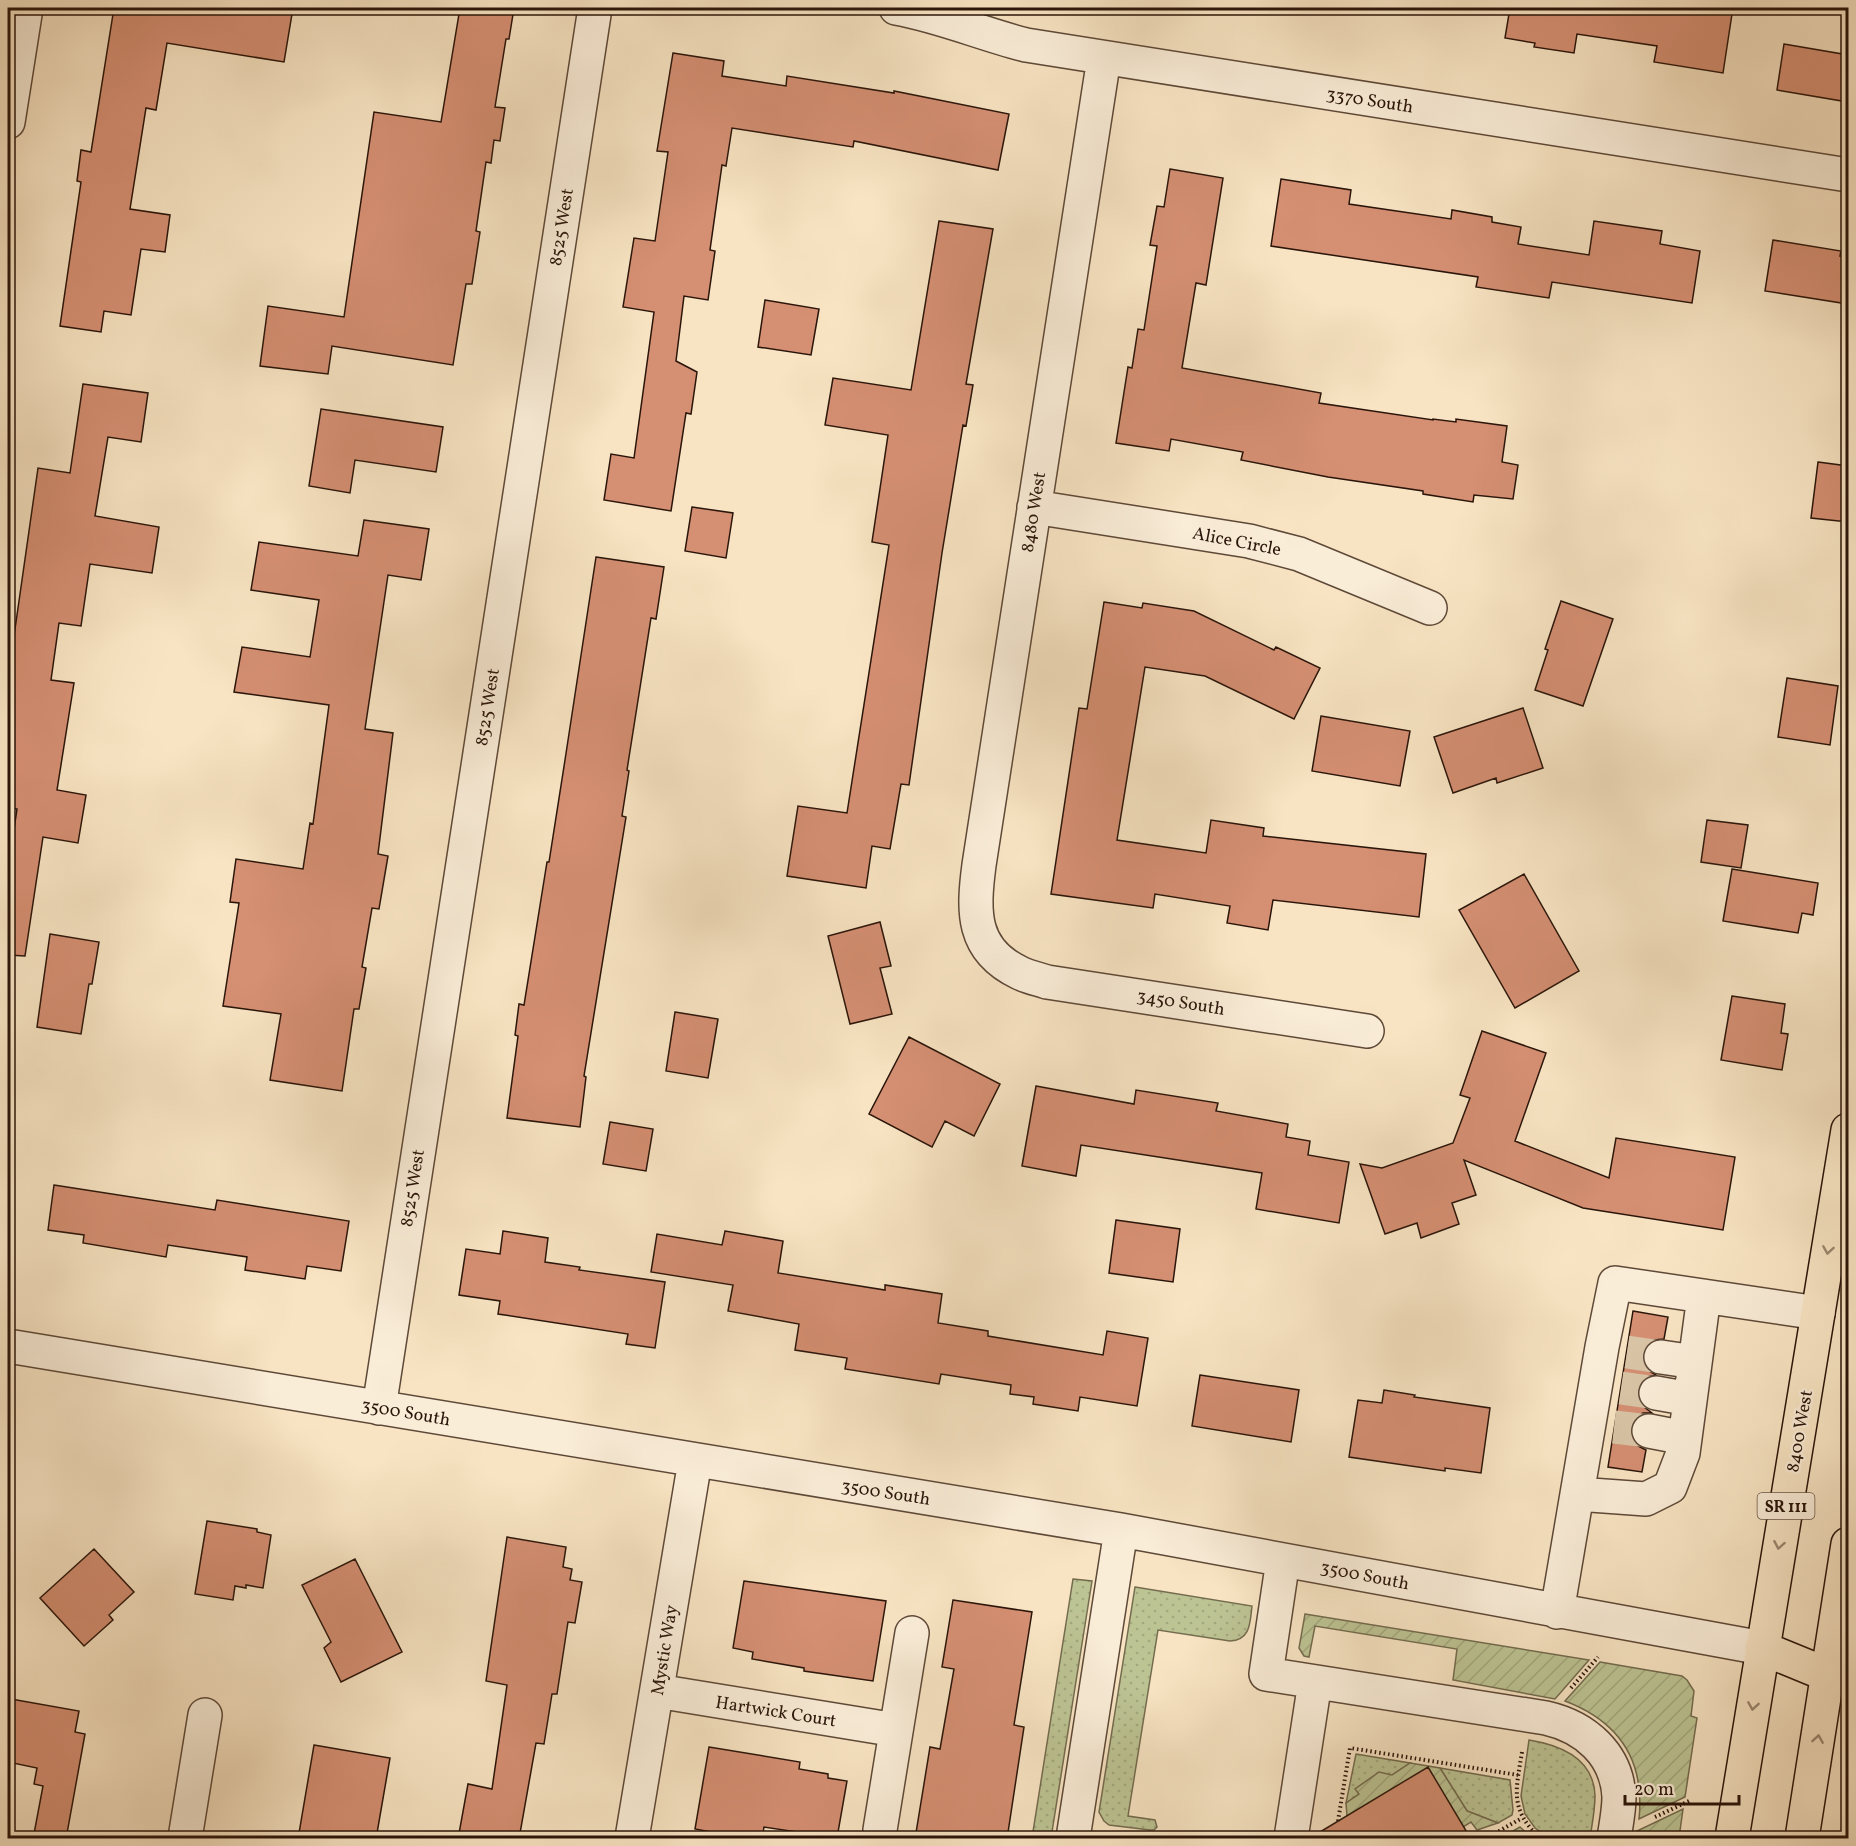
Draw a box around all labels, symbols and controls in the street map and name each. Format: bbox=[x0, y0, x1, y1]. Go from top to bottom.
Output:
street label: 3370 South bbox=[1325, 82, 1415, 121]
street label: 8525 West bbox=[544, 187, 581, 268]
street label: 8480 West bbox=[1016, 470, 1053, 554]
street label: Alice Circle bbox=[1190, 522, 1283, 563]
street label: 8525 West bbox=[470, 667, 507, 748]
street label: 3450 South bbox=[1135, 984, 1227, 1023]
street label: 8525 West bbox=[395, 1148, 432, 1229]
one-way arrow bbox=[1823, 1245, 1835, 1255]
street label: 8400 West bbox=[1781, 1388, 1820, 1474]
street label: 3500 South bbox=[359, 1393, 452, 1434]
street label: 3500 South bbox=[839, 1474, 932, 1513]
road number: SR 111 bbox=[1758, 1493, 1814, 1519]
one-way arrow bbox=[1774, 1541, 1786, 1550]
street label: 3500 South bbox=[1318, 1556, 1411, 1597]
street label: Mystic Way bbox=[646, 1603, 685, 1697]
street label: Hartwick Court bbox=[714, 1691, 838, 1734]
one-way arrow bbox=[1747, 1701, 1760, 1711]
one-way arrow bbox=[1811, 1735, 1823, 1744]
scale bar bbox=[1625, 1768, 1739, 1806]
text: 20 m bbox=[1634, 1778, 1674, 1803]

